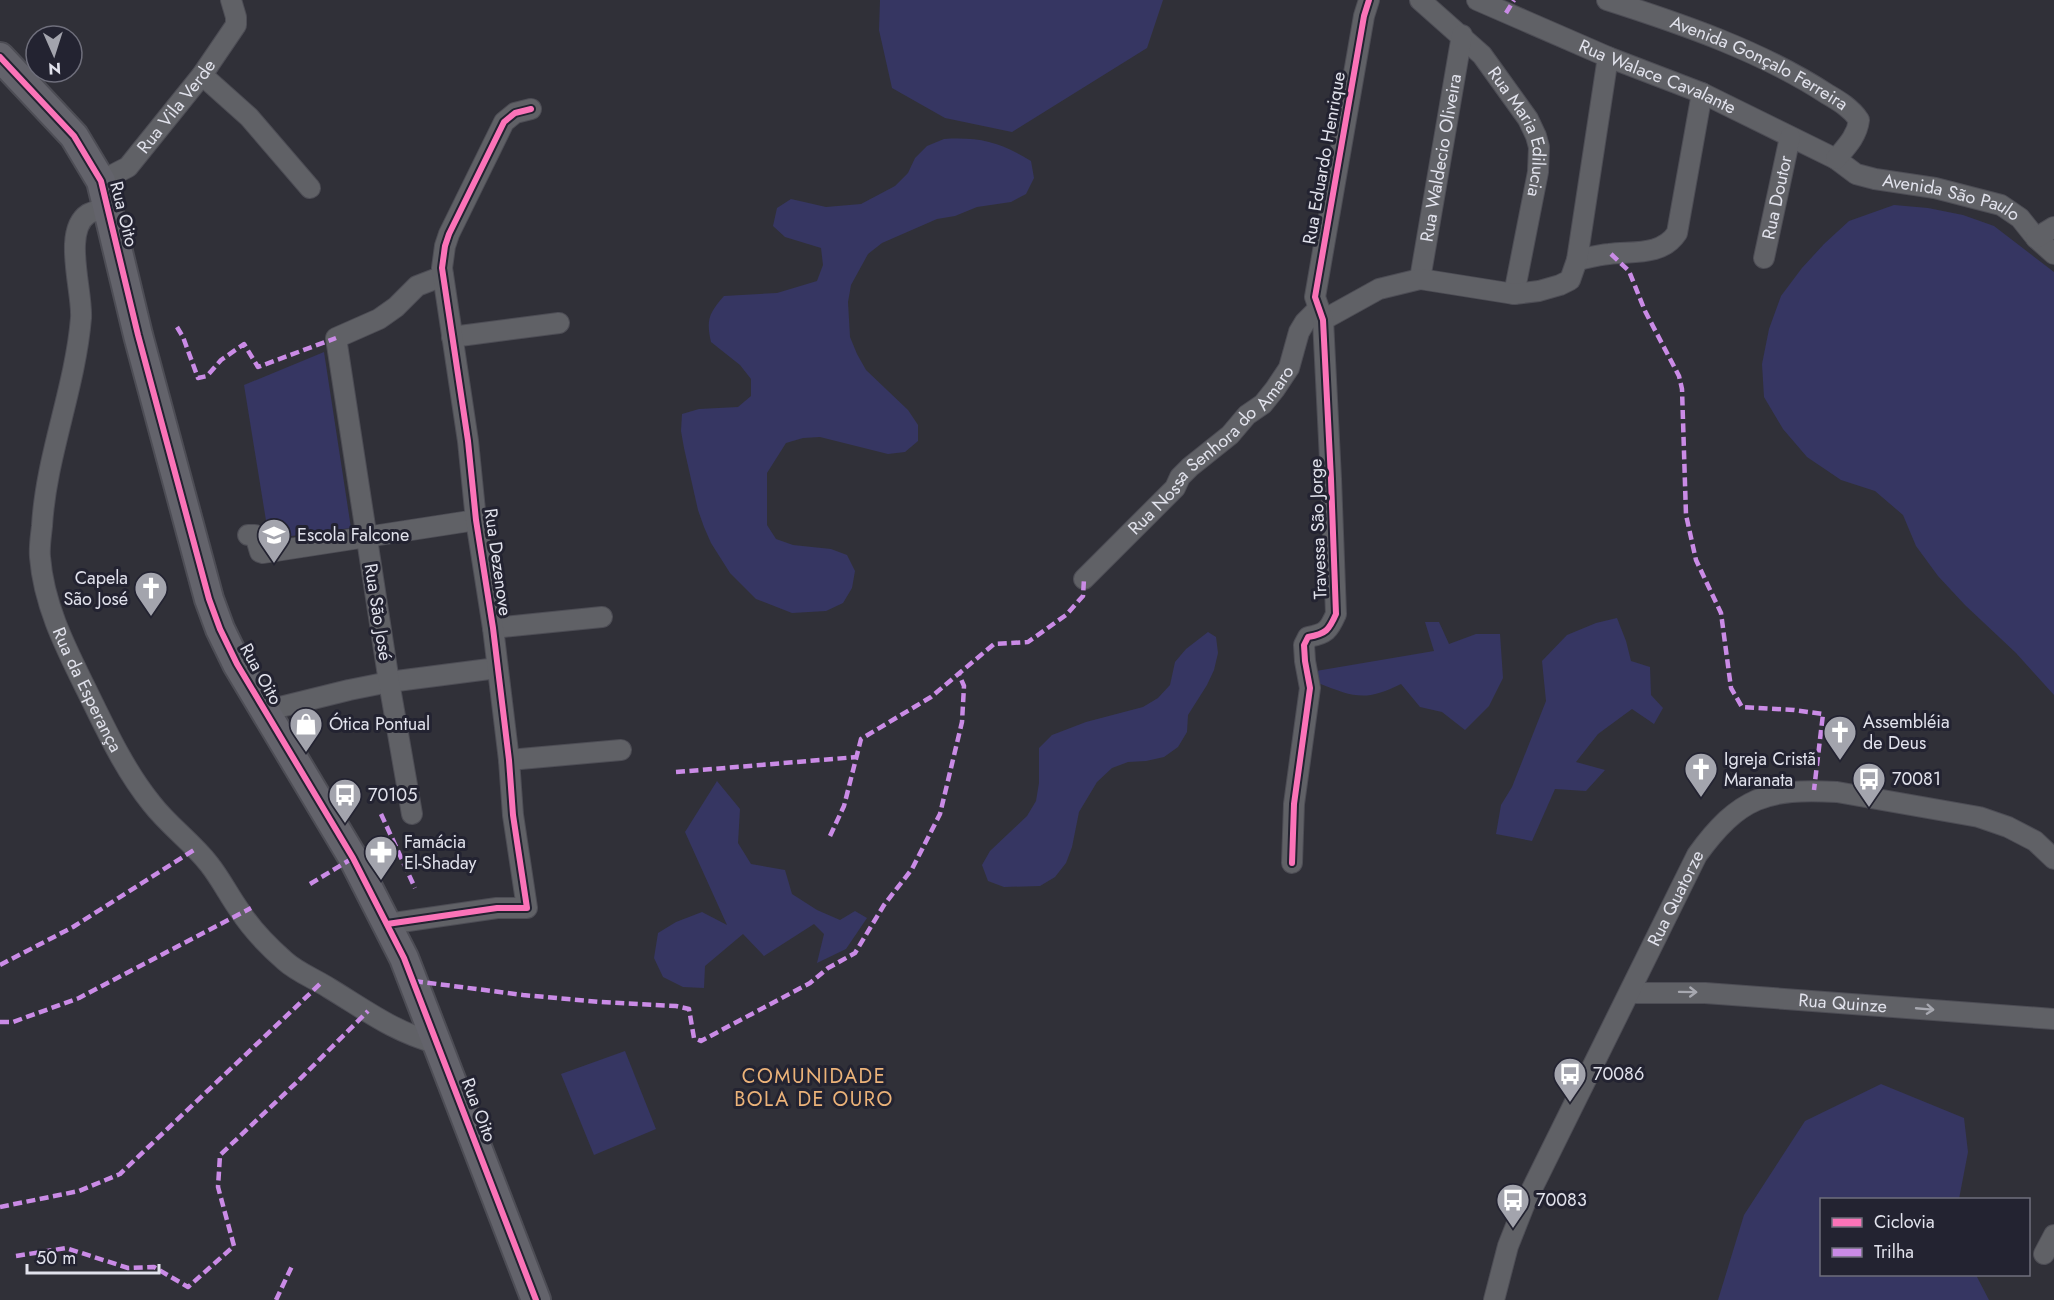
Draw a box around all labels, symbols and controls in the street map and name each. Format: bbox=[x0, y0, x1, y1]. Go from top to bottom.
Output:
street label: Avenida Gonçalo Ferreira bbox=[1667, 9, 1854, 117]
north arrow bbox=[24, 24, 84, 84]
street label: Rua Walace Cavalante bbox=[1575, 33, 1740, 121]
street label: Rua Vila Verde bbox=[131, 54, 222, 159]
text: N bbox=[48, 57, 62, 80]
street label: Rua Maria Edilucia bbox=[1481, 61, 1552, 199]
street label: Rua Eduardo Henrique bbox=[1296, 70, 1352, 246]
street label: Rua Waldecio Oliveira bbox=[1414, 72, 1468, 244]
street label: Rua Doutor bbox=[1755, 152, 1799, 242]
street label: Avenida São Paulo bbox=[1881, 167, 2025, 227]
street label: Rua Oito bbox=[103, 179, 145, 250]
street label: Rua Nossa Senhora do Amaro bbox=[1122, 360, 1300, 541]
street label: Travessa São Jorge bbox=[1303, 458, 1333, 600]
street label: Rua Dezenove bbox=[478, 507, 518, 617]
school or university icon: Escola Falcone bbox=[256, 517, 292, 564]
place label: Escola Falcone bbox=[297, 522, 409, 548]
street label: Rua São José bbox=[357, 562, 399, 662]
place label: Capela São José bbox=[64, 565, 128, 612]
church icon: Capela São José bbox=[133, 570, 169, 617]
street label: Rua da Esperança bbox=[46, 623, 129, 757]
street label: Rua Oito bbox=[233, 639, 289, 710]
shop icon: Ótica Pontual bbox=[288, 706, 324, 753]
place label: Assembléia de Deus bbox=[1863, 709, 1950, 756]
place label: Ótica Pontual bbox=[329, 711, 430, 737]
church icon: Assembléia de Deus bbox=[1822, 714, 1858, 761]
place label: Igreja Cristã Maranata bbox=[1724, 746, 1816, 793]
church icon: Igreja Cristã Maranata bbox=[1683, 751, 1719, 798]
bus stop icon: 70081 bbox=[1851, 761, 1887, 808]
place label: 70081 bbox=[1892, 766, 1941, 792]
bus stop icon: 70105 bbox=[327, 777, 363, 824]
place label: 70105 bbox=[368, 782, 417, 808]
place label: Famácia El-Shaday bbox=[404, 829, 477, 876]
pharmacy icon: Famácia El-Shaday bbox=[363, 834, 399, 881]
street label: Rua Quatorze bbox=[1641, 846, 1710, 951]
one-way arrow bbox=[1678, 986, 1698, 998]
street label: Rua Quinze bbox=[1797, 987, 1888, 1020]
one-way arrow bbox=[1914, 1004, 1934, 1015]
bus stop icon: 70086 bbox=[1552, 1056, 1588, 1103]
place label: 70086 bbox=[1593, 1061, 1644, 1087]
district label: COMUNIDADE BOLA DE OURO bbox=[734, 1062, 894, 1114]
street label: Rua Oito bbox=[455, 1074, 503, 1146]
bus stop icon: 70083 bbox=[1495, 1182, 1531, 1229]
place label: 70083 bbox=[1536, 1187, 1587, 1213]
legend bbox=[1820, 1198, 2030, 1276]
text: Ciclovia bbox=[1874, 1209, 1935, 1235]
scale bar bbox=[27, 1237, 159, 1275]
text: Trilha bbox=[1874, 1239, 1914, 1265]
text: 50 m bbox=[36, 1245, 76, 1271]

